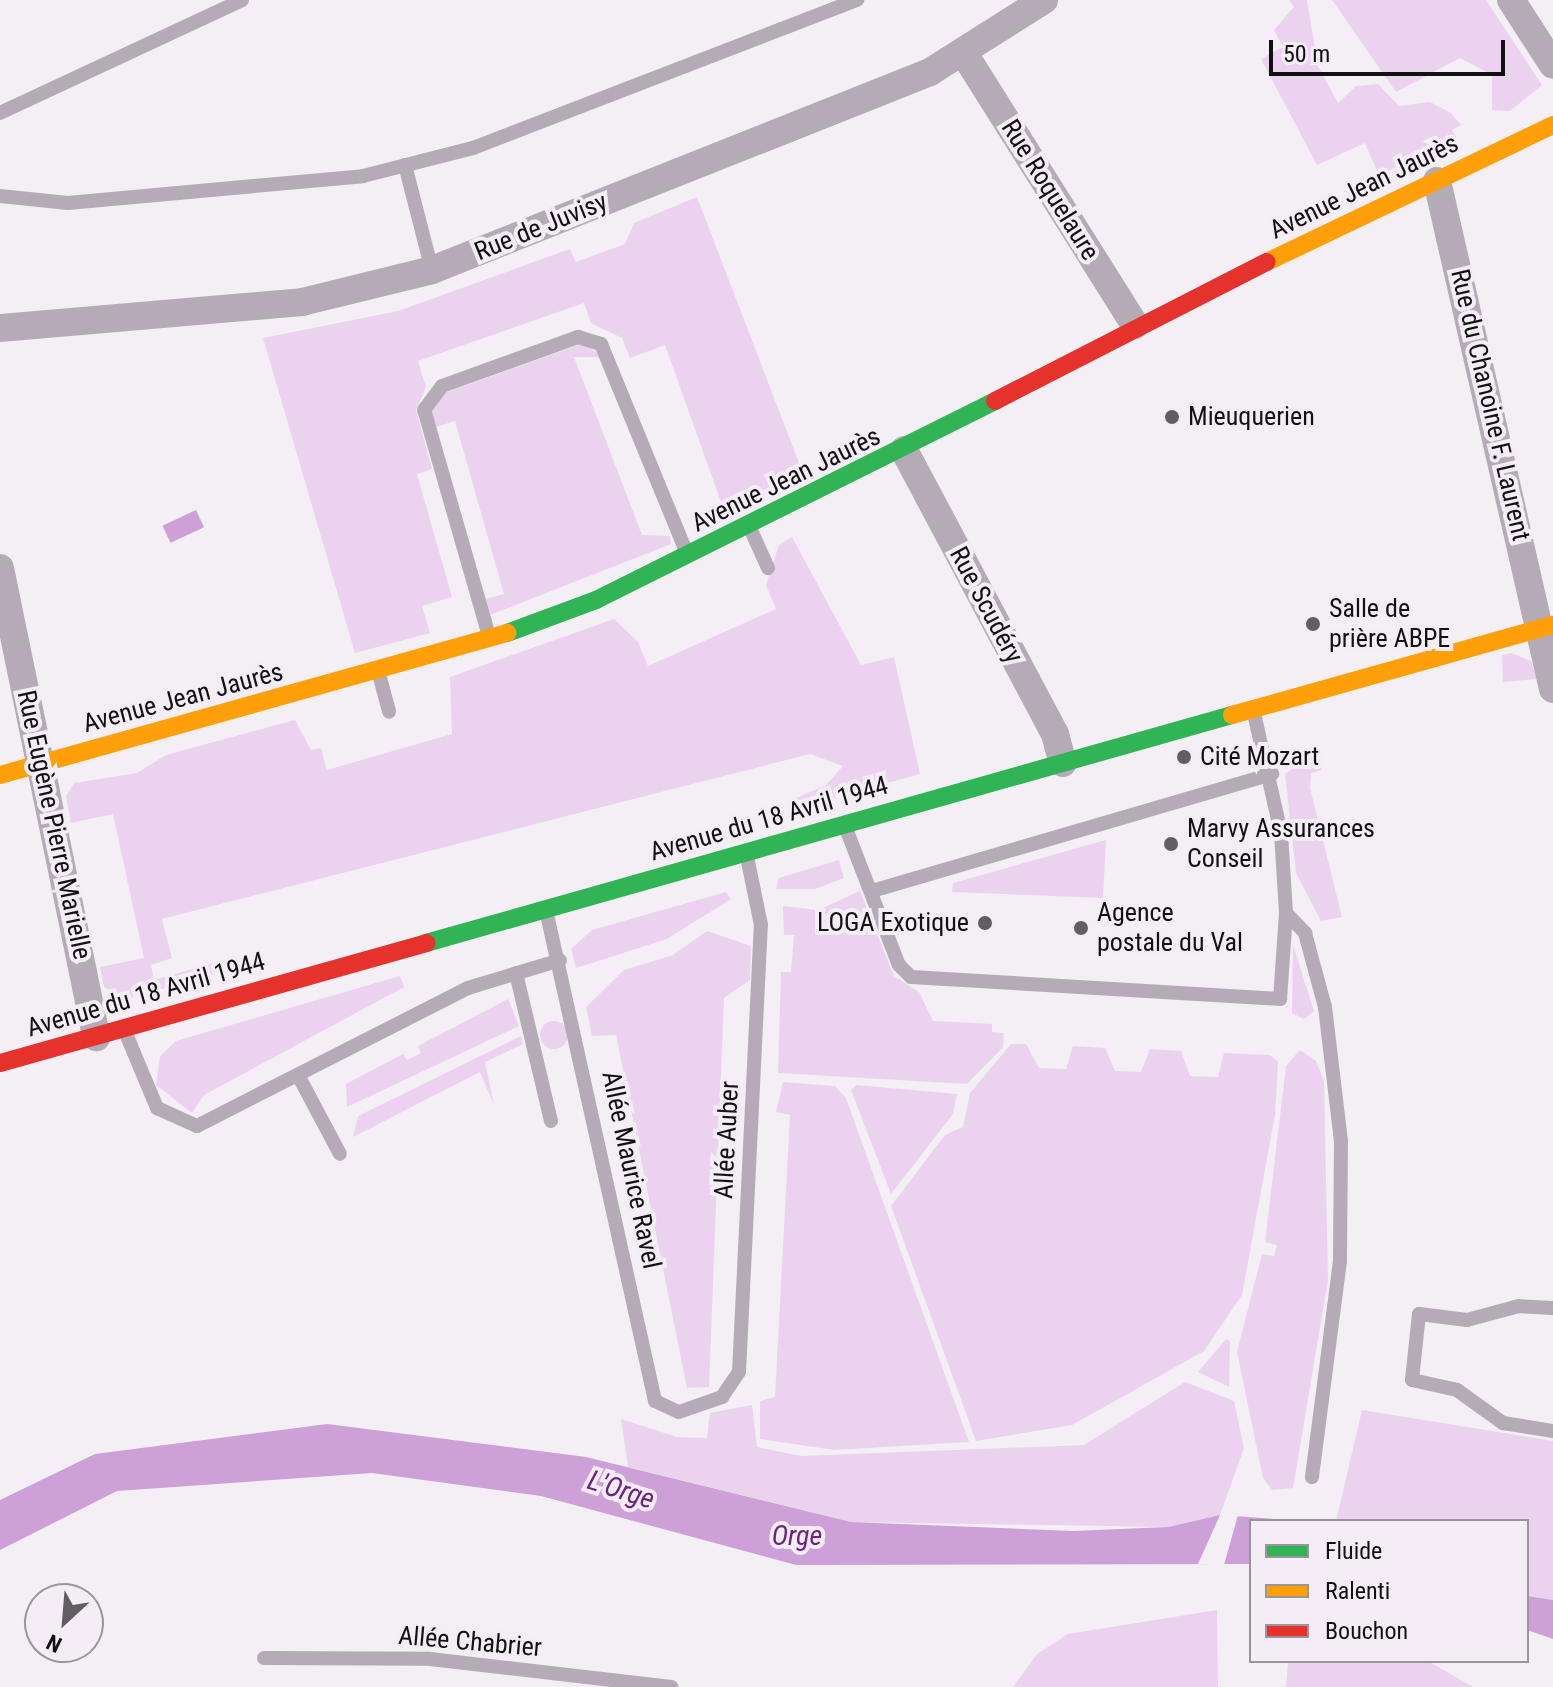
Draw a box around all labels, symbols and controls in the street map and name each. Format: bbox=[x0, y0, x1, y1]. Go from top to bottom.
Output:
scale bar bbox=[1273, 24, 1509, 74]
text: 50 m bbox=[1283, 40, 1330, 68]
street label: Rue Roquelaure bbox=[994, 114, 1106, 266]
street label: Avenue Jean Jaurès bbox=[1265, 128, 1463, 246]
street label: Rue de Juvisy bbox=[470, 186, 612, 268]
street label: Rue du Chanoine F. Laurent bbox=[1444, 266, 1536, 544]
place label: Mieuquerien bbox=[1188, 401, 1315, 433]
marker: Mieuquerien bbox=[1163, 408, 1181, 426]
street label: Avenue Jean Jaurès bbox=[687, 421, 885, 539]
street label: Rue Scudéry bbox=[942, 542, 1030, 668]
place label: Salle de prière ABPE bbox=[1329, 593, 1450, 654]
marker: Salle de prière ABPE bbox=[1304, 615, 1322, 633]
street label: Avenue Jean Jaurès bbox=[80, 656, 286, 740]
street label: Rue Eugène Pierre Marielle bbox=[10, 688, 98, 962]
place label: Cité Mozart bbox=[1200, 741, 1319, 773]
marker: Cité Mozart bbox=[1175, 748, 1193, 766]
street label: Avenue du 18 Avril 1944 bbox=[646, 770, 892, 868]
place label: Marvy Assurances Conseil bbox=[1187, 813, 1375, 874]
marker: Marvy Assurances Conseil bbox=[1162, 835, 1180, 853]
place label: Agence postale du Val bbox=[1097, 897, 1243, 958]
place label: LOGA Exotique bbox=[817, 907, 969, 939]
marker: LOGA Exotique bbox=[976, 914, 994, 932]
marker: Agence postale du Val bbox=[1072, 919, 1090, 937]
street label: Avenue du 18 Avril 1944 bbox=[23, 946, 269, 1044]
street label: Allée Maurice Ravel bbox=[595, 1068, 667, 1272]
street label: Allée Auber bbox=[708, 1080, 746, 1200]
water label: L'Orge bbox=[583, 1463, 659, 1517]
water label: Orge bbox=[772, 1519, 822, 1553]
legend bbox=[1249, 1519, 1529, 1663]
text: Fluide bbox=[1325, 1537, 1382, 1565]
text: Ralenti bbox=[1325, 1577, 1390, 1605]
north arrow bbox=[24, 1583, 104, 1663]
text: Bouchon bbox=[1325, 1617, 1408, 1645]
street label: Allée Chabrier bbox=[397, 1620, 543, 1664]
text: N bbox=[43, 1629, 66, 1657]

